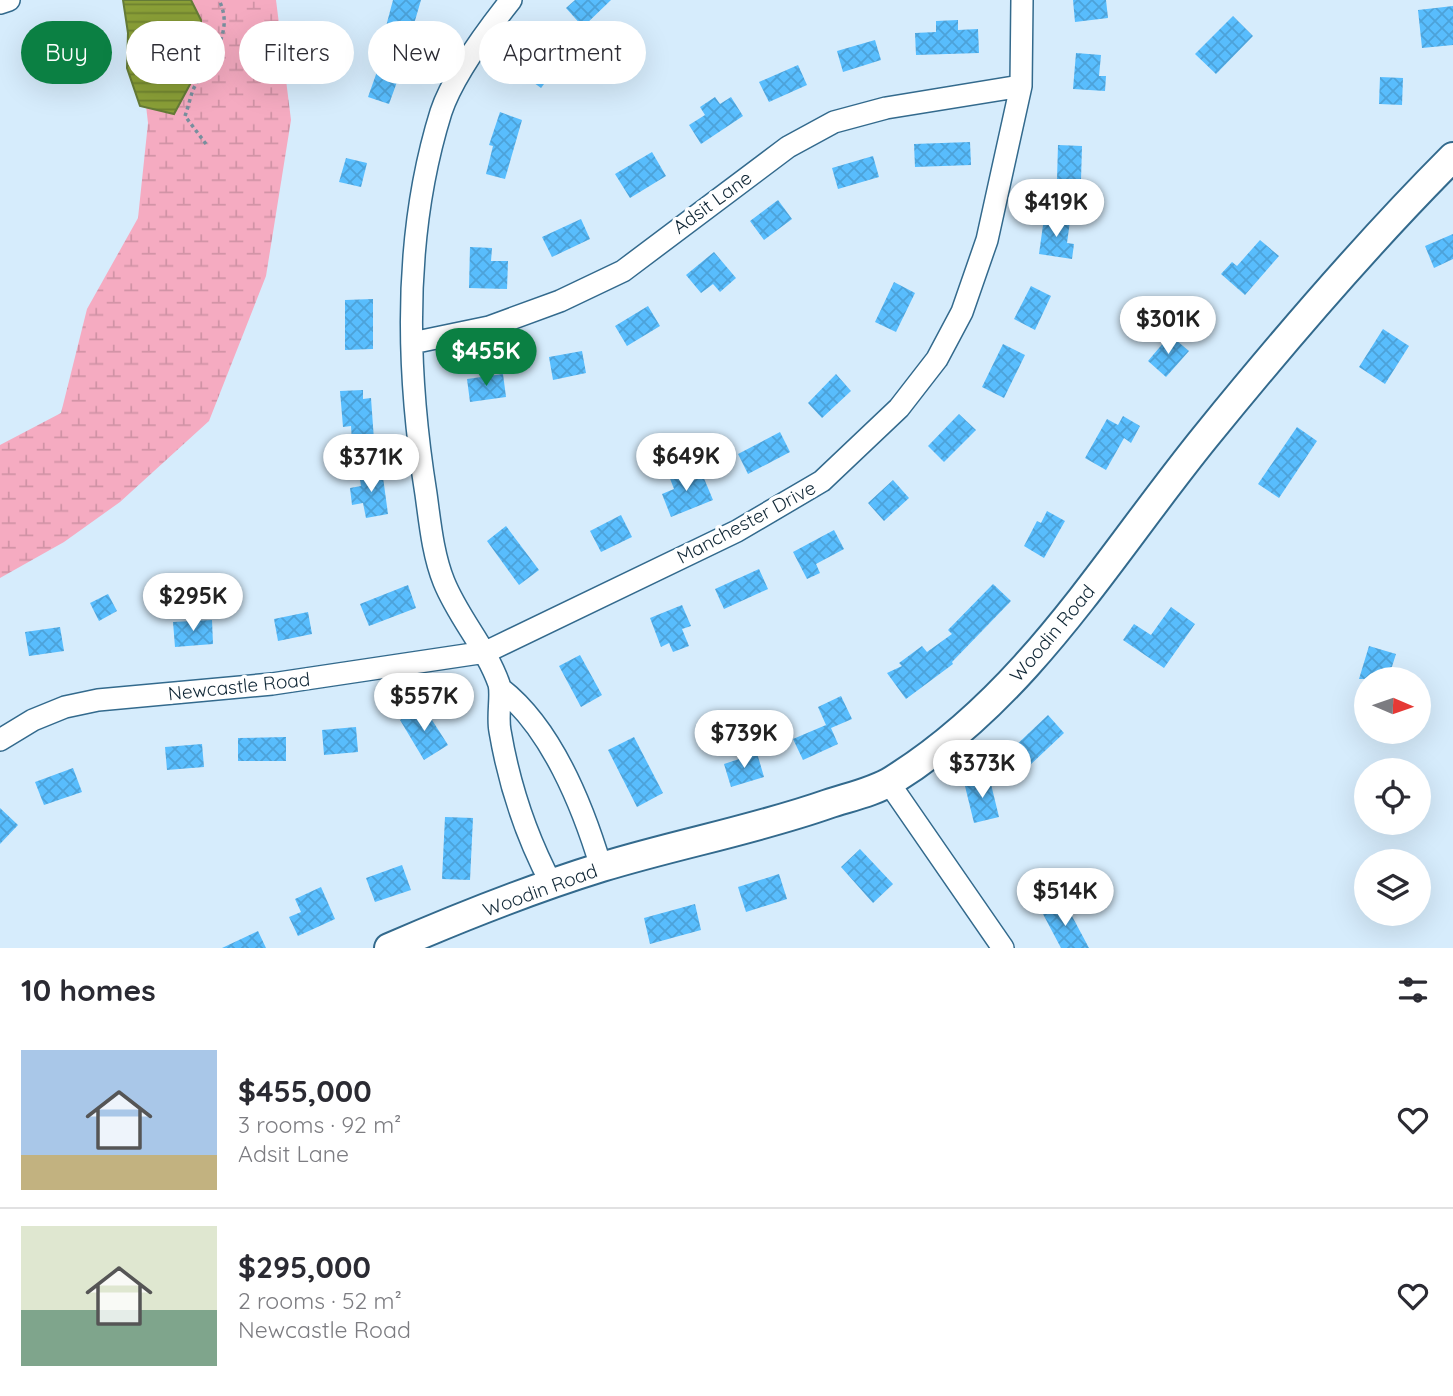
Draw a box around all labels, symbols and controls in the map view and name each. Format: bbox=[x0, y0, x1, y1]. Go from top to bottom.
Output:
chip: Buy bbox=[21, 21, 112, 84]
chip: Rent bbox=[126, 21, 225, 84]
chip: Filters bbox=[239, 21, 354, 84]
chip: New bbox=[368, 21, 465, 84]
chip: Apartment bbox=[479, 21, 646, 84]
street label: Adsit Lane bbox=[668, 165, 756, 239]
pin: $419K bbox=[1007, 180, 1105, 239]
text: $419K bbox=[1024, 187, 1088, 216]
pin: $301K bbox=[1119, 296, 1217, 356]
text: $301K bbox=[1136, 304, 1200, 333]
pin: $455K bbox=[437, 328, 535, 388]
text: $455K bbox=[452, 336, 520, 365]
pin: $371K bbox=[322, 434, 420, 494]
pin: $649K bbox=[637, 434, 735, 493]
text: $649K bbox=[652, 441, 720, 470]
text: $371K bbox=[339, 442, 403, 471]
street label: Manchester Drive bbox=[672, 475, 820, 569]
pin: $295K bbox=[144, 574, 242, 633]
street label: Woodin Road bbox=[1004, 579, 1100, 687]
text: $295K bbox=[159, 581, 227, 610]
street label: Newcastle Road bbox=[167, 667, 311, 705]
north arrow bbox=[1354, 667, 1432, 744]
map controls bbox=[1354, 667, 1431, 926]
pin: $557K bbox=[375, 674, 473, 733]
text: $557K bbox=[390, 681, 458, 710]
pin: $739K bbox=[695, 710, 793, 770]
text: $739K bbox=[711, 718, 777, 747]
pin: $373K bbox=[933, 740, 1031, 800]
text: $373K bbox=[949, 748, 1015, 777]
button: locate bbox=[1354, 758, 1431, 835]
button: layers bbox=[1354, 849, 1431, 926]
street label: Woodin Road bbox=[480, 858, 600, 922]
pin: $514K bbox=[1016, 869, 1114, 928]
text: $514K bbox=[1033, 876, 1097, 905]
text: 10 homes bbox=[21, 971, 156, 1009]
icon: filters bbox=[1394, 971, 1432, 1009]
text: $455,000 bbox=[238, 1072, 372, 1110]
icon: home bbox=[77, 1078, 161, 1162]
icon: heart bbox=[1394, 1101, 1432, 1139]
text: 3 rooms · 92 m² bbox=[238, 1110, 401, 1139]
text: Adsit Lane bbox=[238, 1139, 349, 1168]
text: $295,000 bbox=[238, 1248, 371, 1286]
icon: home bbox=[77, 1254, 161, 1338]
icon: heart bbox=[1394, 1277, 1432, 1315]
text: 2 rooms · 52 m² bbox=[238, 1286, 402, 1315]
text: Newcastle Road bbox=[238, 1315, 411, 1344]

